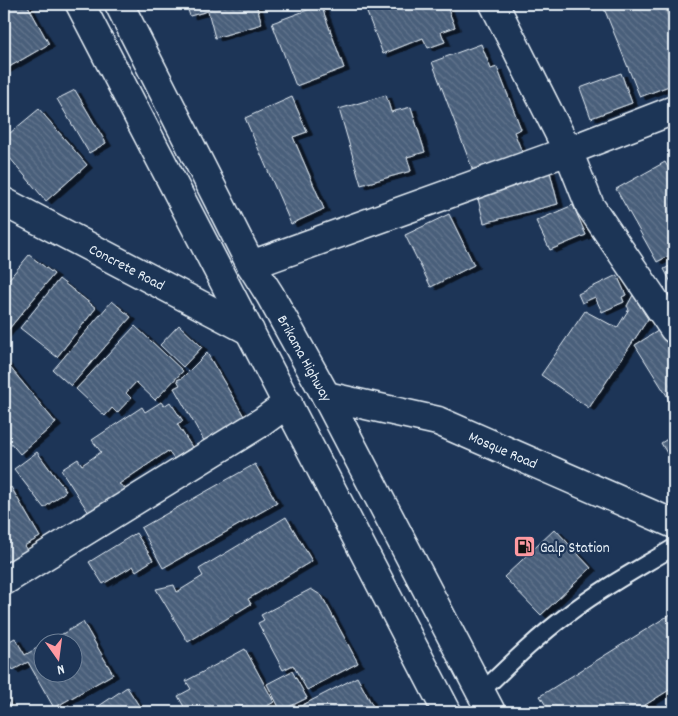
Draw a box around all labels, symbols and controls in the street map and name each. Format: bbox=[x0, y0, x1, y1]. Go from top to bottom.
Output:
street label: Concrete Road bbox=[84, 239, 168, 297]
street label: Brikama Highway bbox=[270, 312, 337, 407]
street label: Mosque Road bbox=[465, 427, 540, 476]
fuel station icon: Galp Station bbox=[512, 535, 536, 559]
place label: Galp Station bbox=[540, 538, 610, 560]
north arrow bbox=[32, 634, 82, 684]
text: N bbox=[55, 658, 66, 679]

